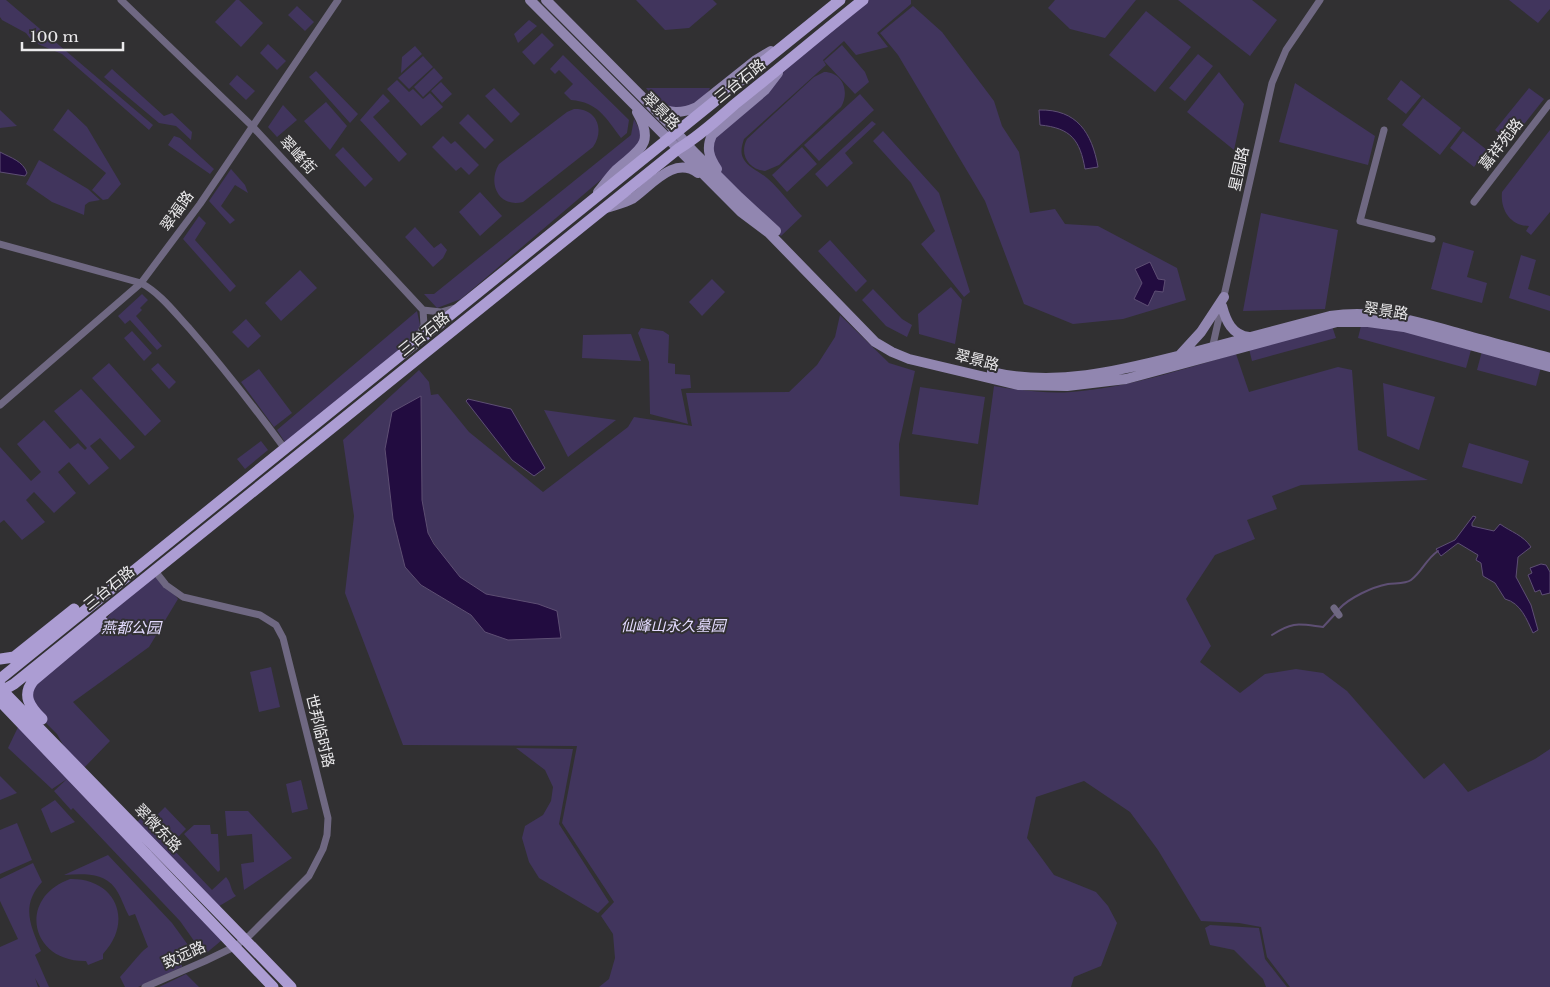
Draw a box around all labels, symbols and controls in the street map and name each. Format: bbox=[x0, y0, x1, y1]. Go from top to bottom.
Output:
scale bar bbox=[22, 20, 124, 52]
text: 100 m bbox=[30, 27, 79, 46]
street label: 三台石路 bbox=[710, 54, 769, 107]
street label: 翠景路 bbox=[639, 88, 684, 133]
street label: 嘉祥苑路 bbox=[1475, 114, 1527, 173]
street label: 翠峰街 bbox=[276, 132, 321, 178]
street label: 星园路 bbox=[1225, 145, 1252, 193]
street label: 翠福路 bbox=[156, 187, 197, 235]
street label: 翠景路 bbox=[1362, 298, 1410, 323]
street label: 三台石路 bbox=[394, 307, 453, 360]
street label: 翠景路 bbox=[953, 345, 1001, 374]
street label: 三台石路 bbox=[79, 561, 138, 614]
park label: 仙峰山永久墓园 bbox=[620, 616, 727, 635]
park label: 燕都公园 bbox=[101, 618, 163, 637]
street label: 世邦临时路 bbox=[302, 692, 339, 770]
street label: 翠微东路 bbox=[131, 799, 186, 856]
street label: 致远路 bbox=[159, 937, 208, 972]

